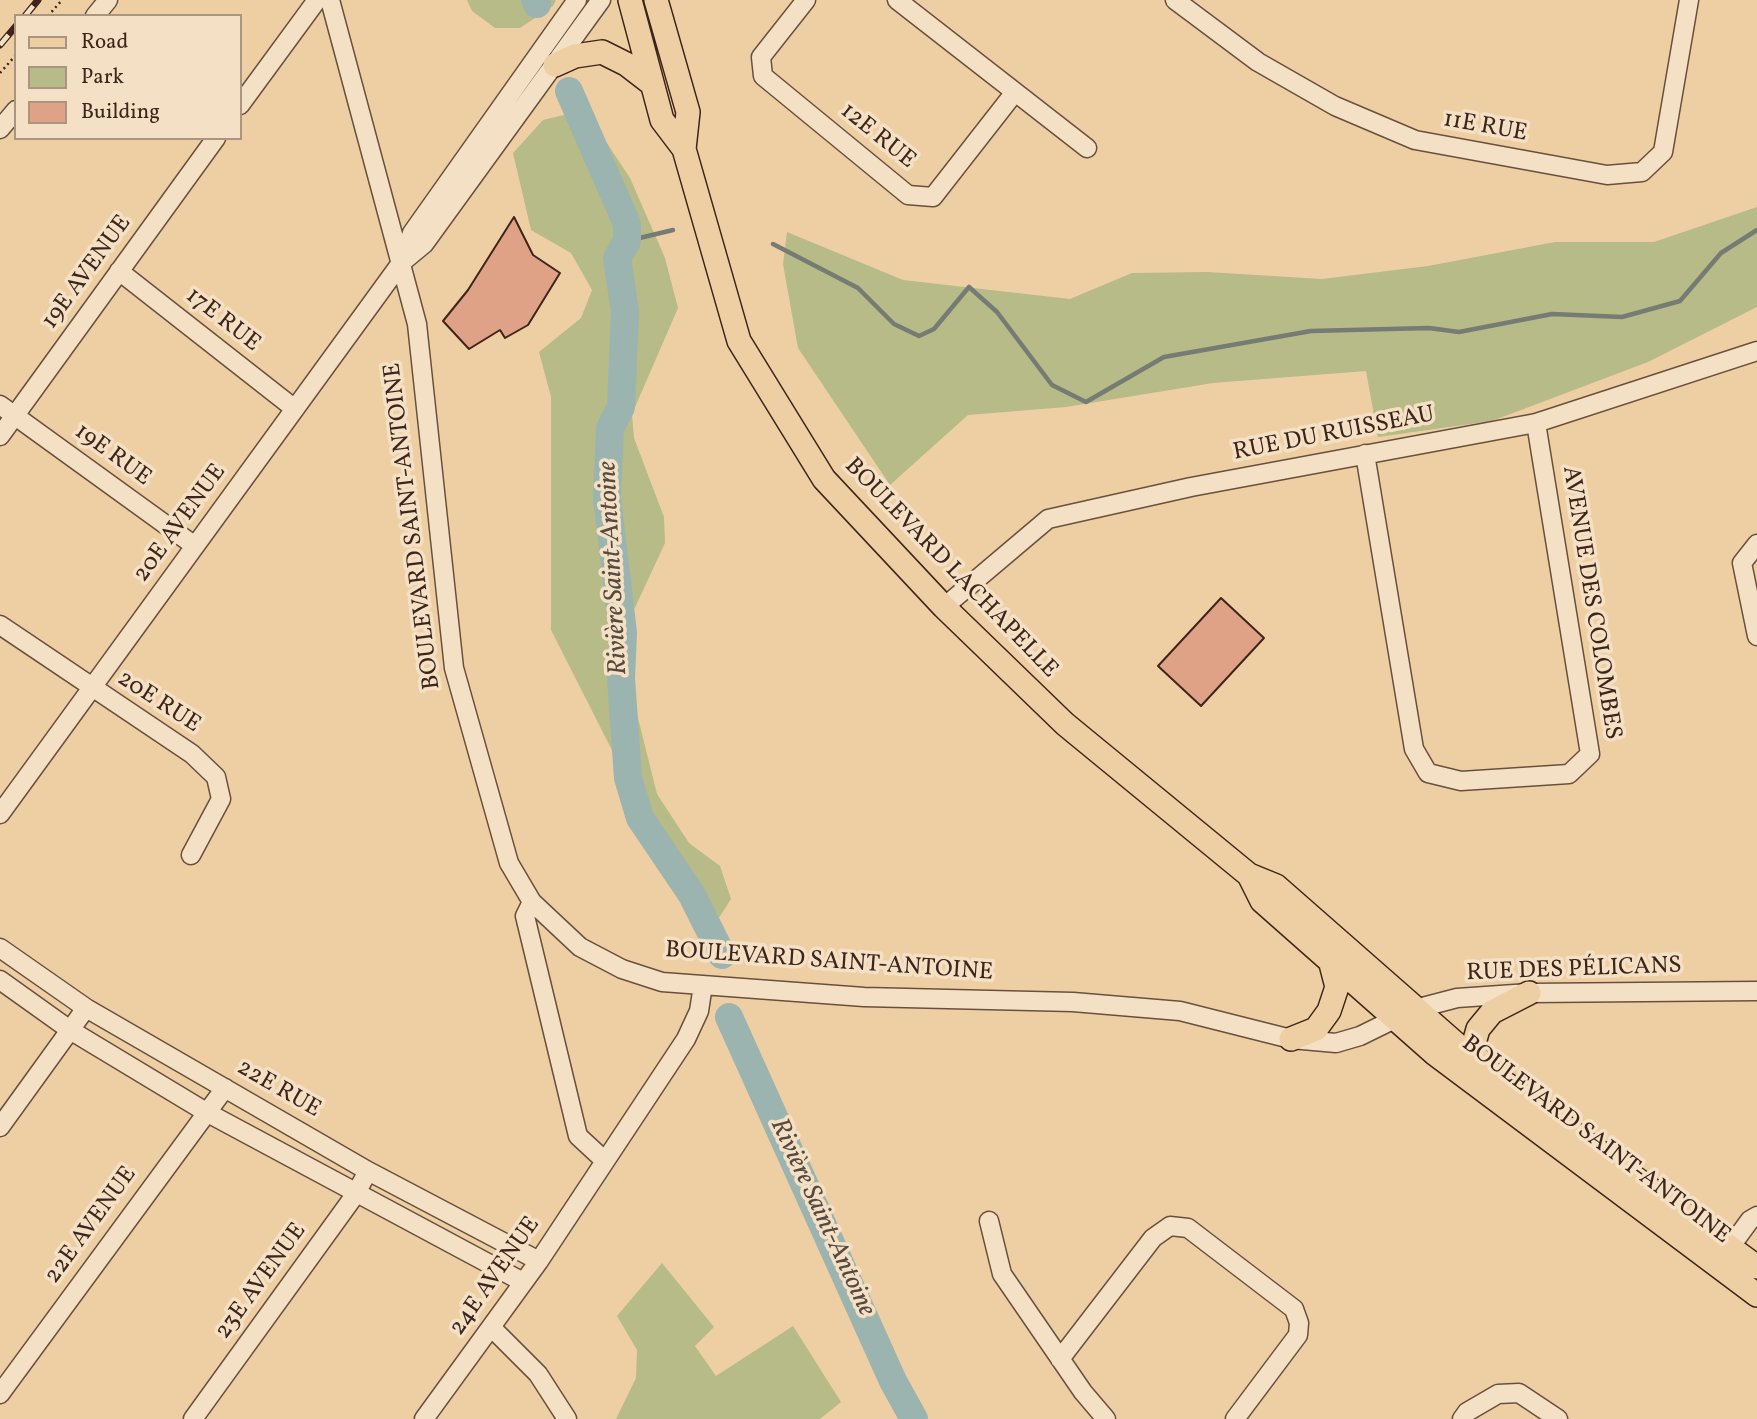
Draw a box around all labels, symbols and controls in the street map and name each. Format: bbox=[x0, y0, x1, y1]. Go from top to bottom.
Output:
legend bbox=[14, 14, 242, 140]
text: Road bbox=[81, 28, 128, 57]
text: Park bbox=[81, 63, 124, 92]
text: Building bbox=[81, 98, 160, 127]
street label: 12E RUE bbox=[834, 98, 920, 176]
street label: 11E RUE bbox=[1441, 106, 1529, 150]
street label: 19E AVENUE bbox=[37, 210, 139, 336]
street label: 17E RUE bbox=[179, 283, 265, 359]
street label: BOULEVARD SAINT-ANTOINE bbox=[380, 361, 448, 691]
street label: RUE DU RUISSEAU bbox=[1231, 401, 1437, 469]
street label: 19E RUE bbox=[68, 418, 156, 494]
street label: BOULEVARD LACHAPELLE bbox=[837, 453, 1063, 685]
street label: 20E AVENUE bbox=[129, 459, 233, 589]
water label: Rivière Saint-Antoine bbox=[594, 460, 636, 676]
street label: AVENUE DES COLOMBES bbox=[1554, 464, 1626, 742]
street label: 20E RUE bbox=[111, 666, 205, 740]
street label: BOULEVARD SAINT-ANTOINE bbox=[664, 937, 994, 989]
street label: RUE DES PÉLICANS bbox=[1466, 953, 1682, 989]
street label: BOULEVARD SAINT-ANTOINE bbox=[1455, 1031, 1735, 1251]
street label: 22E RUE bbox=[231, 1055, 325, 1125]
water label: Rivière Saint-Antoine bbox=[762, 1114, 880, 1322]
street label: 22E AVENUE bbox=[40, 1162, 144, 1290]
street label: 24E AVENUE bbox=[445, 1212, 547, 1342]
street label: 23E AVENUE bbox=[210, 1218, 314, 1346]

